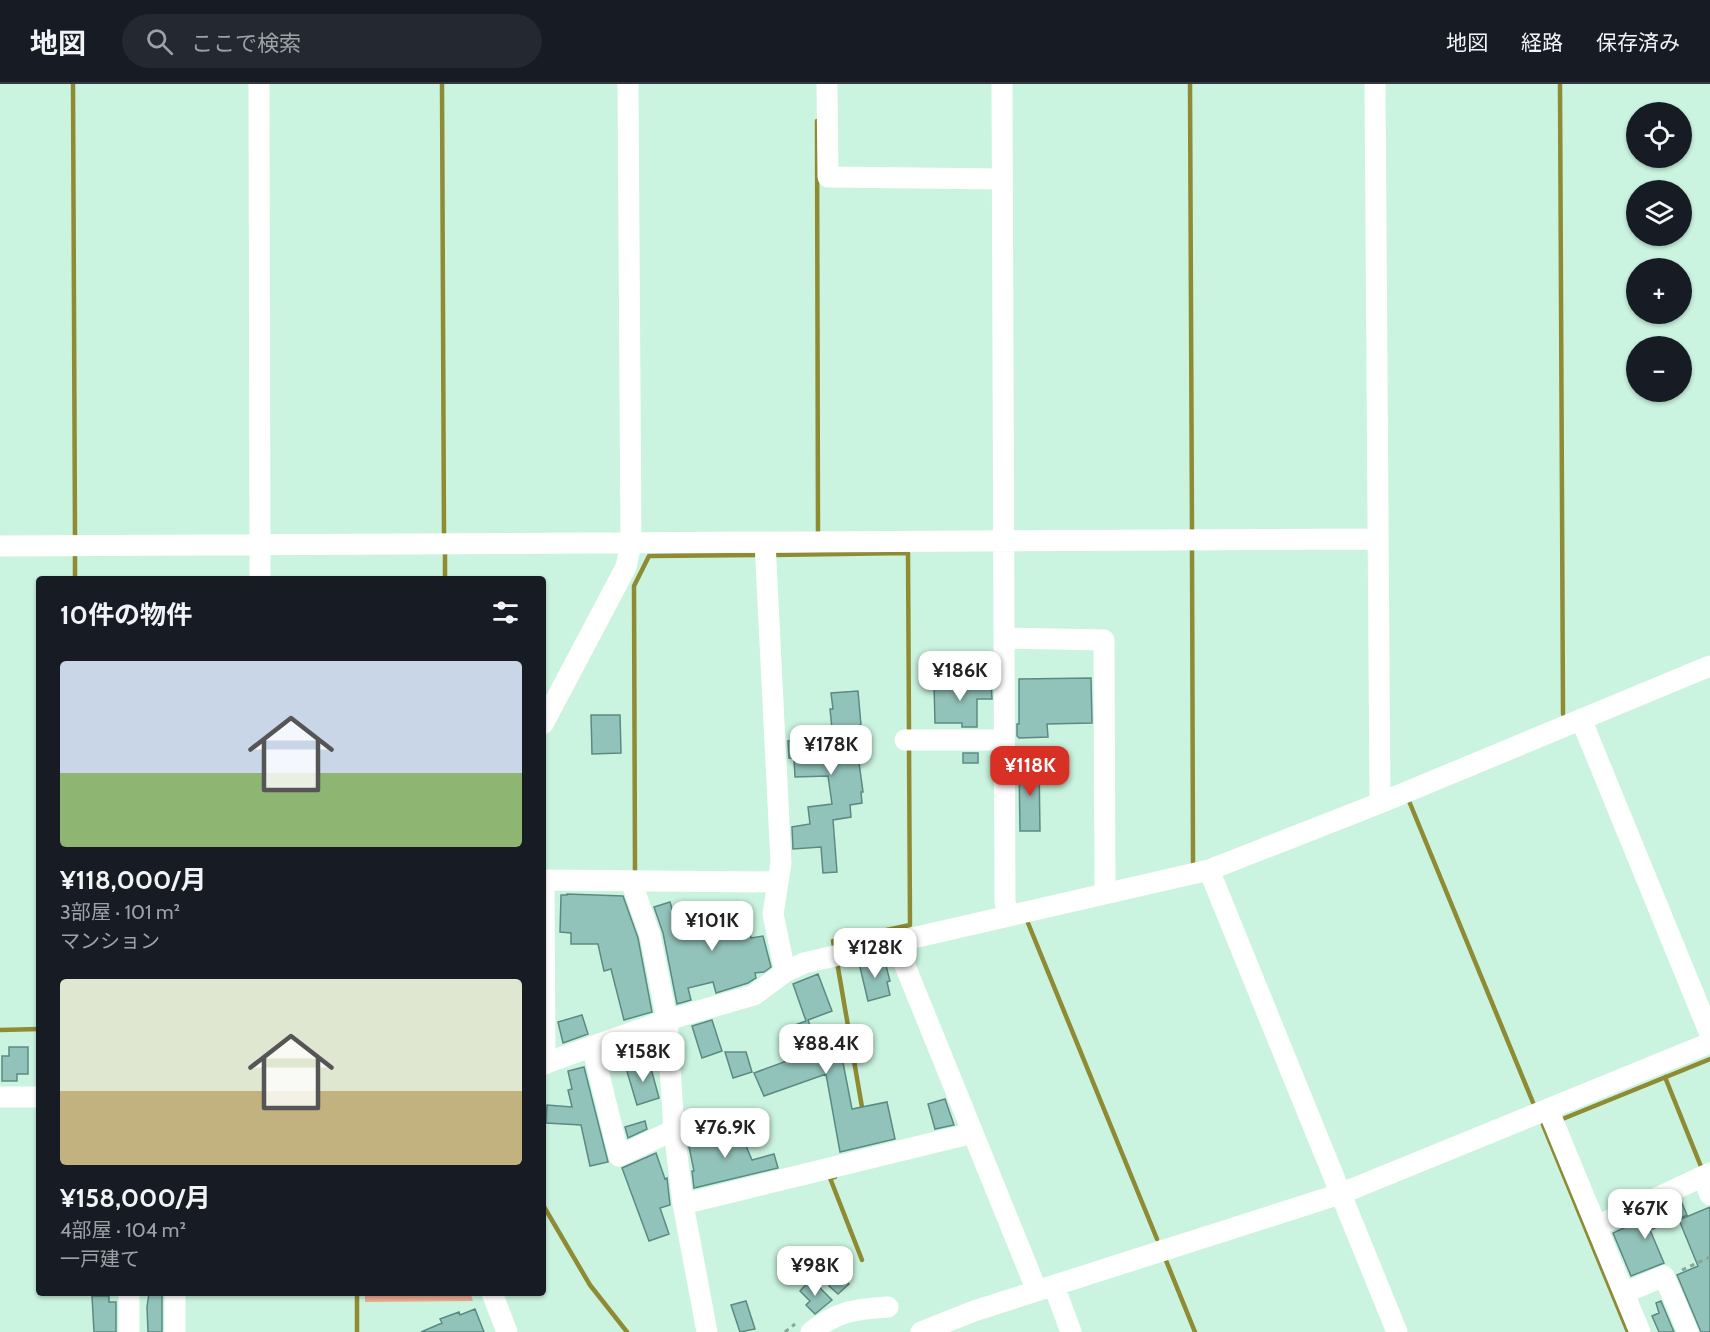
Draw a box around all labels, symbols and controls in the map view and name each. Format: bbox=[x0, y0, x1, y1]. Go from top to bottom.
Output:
search box bbox=[122, 14, 542, 68]
icon: search bbox=[143, 25, 176, 58]
text: 地図 bbox=[30, 26, 86, 60]
text: ここで検索 bbox=[191, 30, 301, 57]
text: 地図 bbox=[1446, 30, 1488, 55]
text: 経路 bbox=[1521, 30, 1563, 55]
text: 保存済み bbox=[1596, 30, 1680, 55]
map controls bbox=[1626, 102, 1692, 402]
button: locate bbox=[1626, 102, 1692, 168]
button: layers bbox=[1626, 180, 1692, 246]
button: + bbox=[1626, 258, 1692, 324]
button: − bbox=[1626, 336, 1692, 402]
icon: filters bbox=[489, 596, 522, 629]
text: 10件の物件 bbox=[60, 599, 192, 631]
pin: ¥186K bbox=[918, 651, 1002, 702]
text: ¥186K bbox=[932, 658, 988, 682]
icon: home bbox=[237, 700, 345, 808]
pin: ¥178K bbox=[789, 725, 873, 776]
text: ¥178K bbox=[804, 732, 858, 756]
pin: ¥118K bbox=[988, 746, 1072, 797]
text: ¥118K bbox=[1004, 753, 1056, 777]
text: ¥118,000/月 bbox=[60, 864, 206, 896]
text: 3部屋 · 101 m² bbox=[60, 900, 180, 924]
pin: ¥101K bbox=[670, 901, 754, 952]
text: ¥101K bbox=[685, 908, 739, 932]
pin: ¥128K bbox=[833, 928, 917, 979]
text: マンション bbox=[60, 929, 160, 953]
text: ¥128K bbox=[848, 935, 902, 959]
icon: home bbox=[237, 1018, 345, 1126]
pin: ¥88.4K bbox=[777, 1024, 875, 1075]
text: ¥88.4K bbox=[793, 1031, 859, 1055]
pin: ¥158K bbox=[601, 1032, 685, 1083]
text: ¥158K bbox=[616, 1039, 670, 1063]
pin: ¥76.9K bbox=[676, 1108, 774, 1159]
text: ¥76.9K bbox=[695, 1115, 756, 1139]
text: ¥158,000/月 bbox=[60, 1182, 211, 1214]
pin: ¥67K bbox=[1609, 1189, 1681, 1240]
text: ¥67K bbox=[1622, 1196, 1668, 1220]
text: 4部屋 · 104 m² bbox=[60, 1218, 186, 1242]
pin: ¥98K bbox=[779, 1246, 851, 1297]
text: 一戸建て bbox=[60, 1247, 140, 1271]
text: ¥98K bbox=[791, 1253, 839, 1277]

